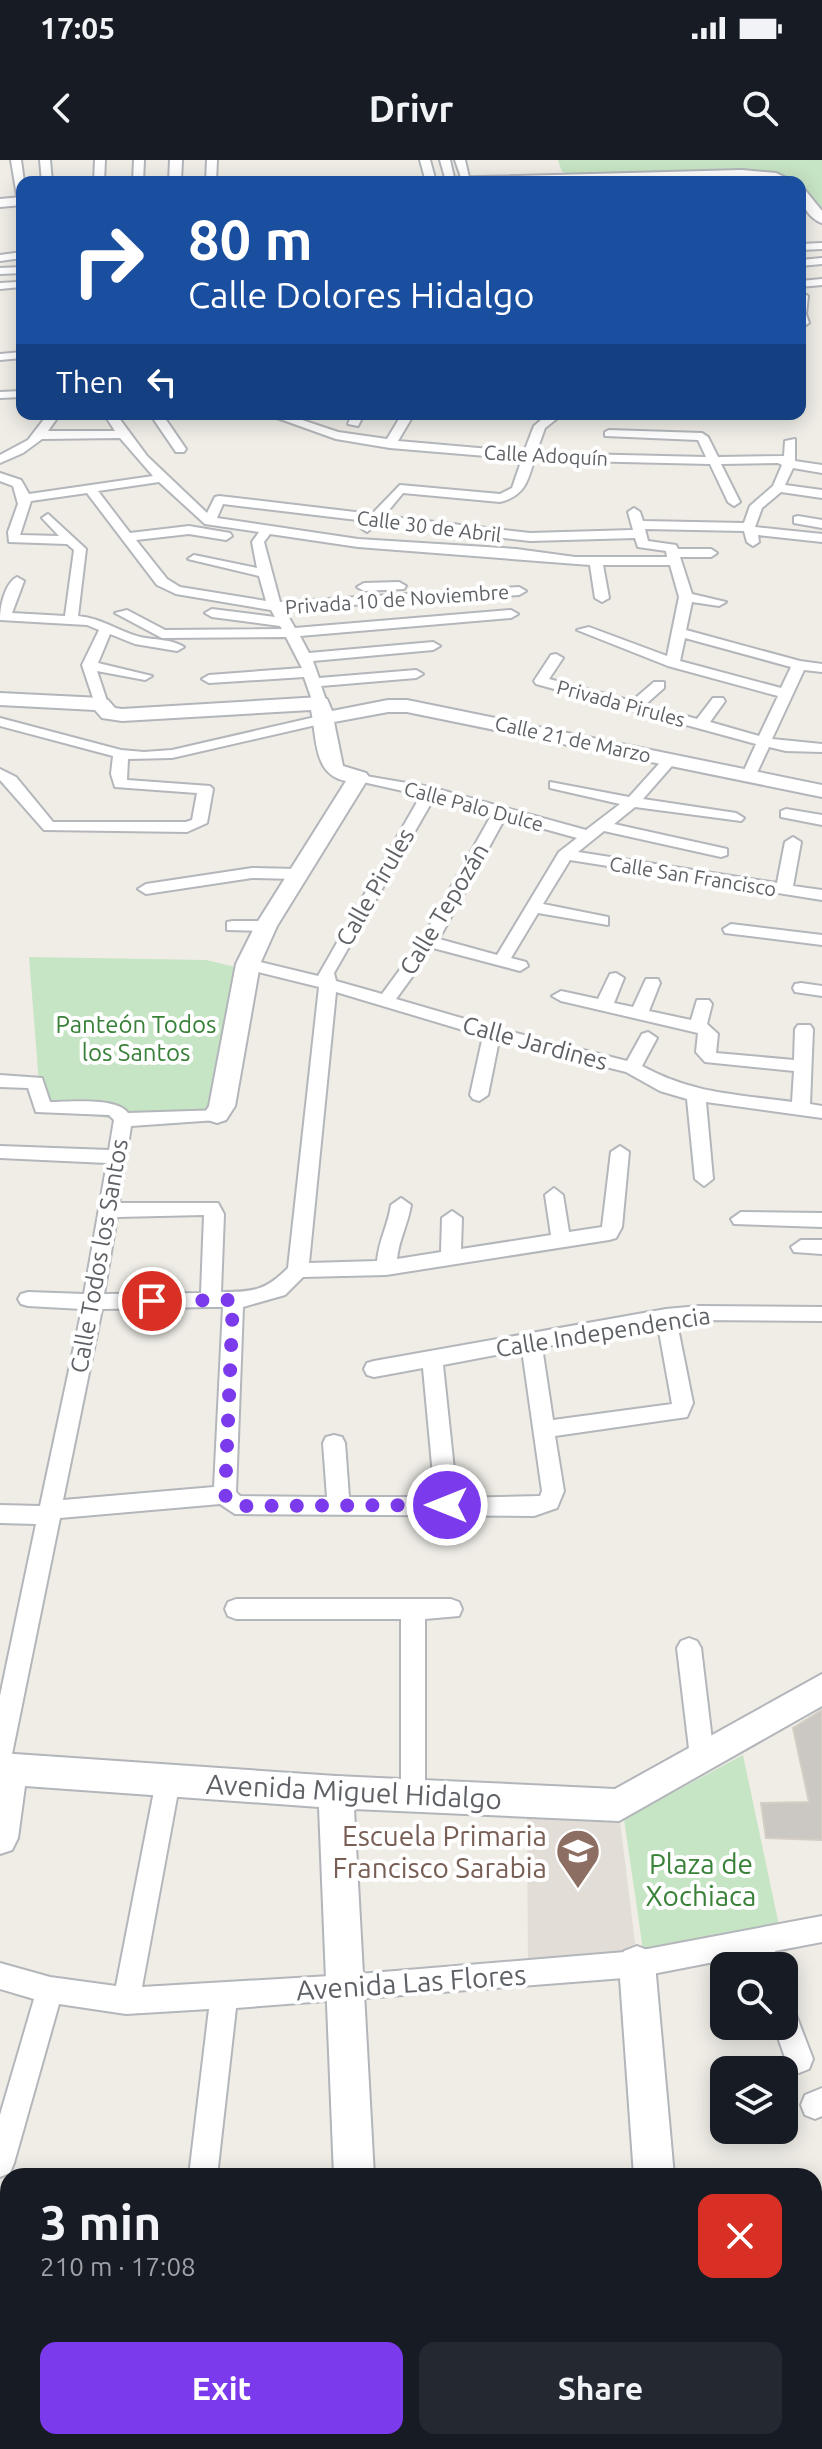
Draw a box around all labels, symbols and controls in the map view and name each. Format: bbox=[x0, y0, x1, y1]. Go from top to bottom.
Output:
text: 17:05 bbox=[40, 11, 115, 45]
icon: back bbox=[40, 86, 84, 130]
icon: search bbox=[738, 86, 782, 130]
text: Drivr bbox=[369, 88, 453, 129]
icon: right bbox=[56, 208, 160, 312]
text: 80 m bbox=[188, 208, 313, 271]
text: Calle Dolores Hidalgo bbox=[188, 274, 535, 315]
icon: left bbox=[140, 360, 184, 404]
text: Then bbox=[56, 365, 124, 399]
street label: Calle Adoquín bbox=[483, 440, 609, 470]
street label: Calle 30 de Abril bbox=[355, 506, 503, 546]
street label: Privada 10 de Noviembre bbox=[284, 580, 510, 618]
street label: Privada Pirules bbox=[554, 675, 688, 731]
street label: Calle 21 de Marzo bbox=[493, 711, 653, 767]
street label: Calle Palo Dulce bbox=[402, 776, 546, 836]
street label: Calle Pirules bbox=[330, 823, 420, 951]
street label: Calle Tepozán bbox=[394, 838, 494, 980]
street label: Calle San Francisco bbox=[608, 851, 778, 901]
park label: Panteón Todos los Santos bbox=[56, 1011, 216, 1066]
street label: Calle Jardines bbox=[460, 1011, 610, 1075]
street label: Calle Todos los Santos bbox=[65, 1137, 133, 1375]
pin bbox=[118, 1267, 186, 1335]
icon: arrive bbox=[130, 1279, 174, 1323]
street label: Calle Independencia bbox=[494, 1302, 712, 1362]
position arrow bbox=[405, 1463, 489, 1547]
street label: Avenida Miguel Hidalgo bbox=[205, 1768, 503, 1814]
place label: Escuela Primaria Francisco Sarabia bbox=[332, 1820, 547, 1883]
school or university icon: Escuela Primaria Francisco Sarabia bbox=[554, 1827, 602, 1890]
park label: Plaza de Xochiaca bbox=[646, 1848, 756, 1911]
map controls bbox=[710, 1952, 798, 2144]
button: search bbox=[710, 1952, 798, 2040]
street label: Avenida Las Flores bbox=[295, 1958, 527, 2006]
button: layers bbox=[710, 2056, 798, 2144]
button: close bbox=[698, 2194, 782, 2278]
text: 3 min bbox=[40, 2195, 161, 2249]
text: 210 m · 17:08 bbox=[40, 2252, 196, 2281]
button: Exit bbox=[40, 2342, 403, 2434]
button: Share bbox=[419, 2342, 782, 2434]

